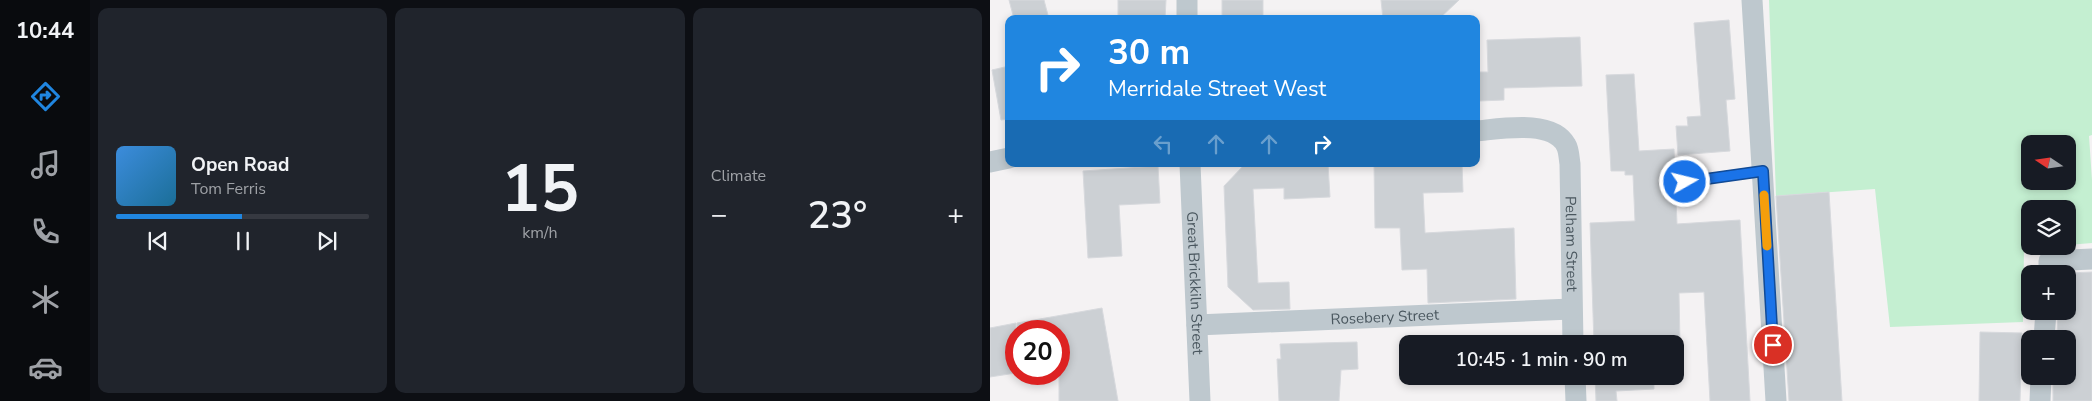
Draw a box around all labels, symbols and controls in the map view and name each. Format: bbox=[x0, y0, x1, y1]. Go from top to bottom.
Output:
text: 10:44 bbox=[16, 16, 74, 46]
text: 30 m bbox=[1108, 29, 1190, 76]
icon: right bbox=[1025, 35, 1090, 100]
text: Merridale Street West bbox=[1108, 74, 1326, 104]
icon: directions bbox=[28, 79, 63, 114]
icon: left bbox=[1149, 130, 1177, 158]
icon: ahead bbox=[1202, 130, 1230, 158]
icon: ahead bbox=[1255, 130, 1283, 158]
icon: right bbox=[1308, 130, 1336, 158]
north arrow bbox=[2021, 135, 2076, 190]
map controls bbox=[2021, 135, 2076, 385]
text: 15 bbox=[501, 145, 579, 234]
icon: music bbox=[28, 147, 63, 182]
text: Open Road bbox=[191, 152, 289, 178]
position arrow bbox=[1658, 155, 1710, 207]
text: Climate bbox=[711, 165, 766, 187]
text: Tom Ferris bbox=[191, 178, 266, 200]
text: 23° bbox=[807, 190, 867, 241]
text: − bbox=[711, 196, 727, 234]
text: + bbox=[947, 196, 964, 234]
street label: Pelham Street bbox=[1561, 196, 1582, 292]
button: layers bbox=[2021, 200, 2076, 255]
street label: Great Brickkiln Street bbox=[1182, 211, 1208, 356]
icon: phone bbox=[28, 214, 63, 249]
text: km/h bbox=[522, 222, 558, 244]
icon: previous bbox=[144, 227, 172, 255]
icon: pause bbox=[229, 227, 257, 255]
icon: next bbox=[313, 227, 341, 255]
button: + bbox=[2021, 265, 2076, 320]
icon: climate bbox=[28, 282, 63, 317]
street label: Rosebery Street bbox=[1330, 305, 1440, 329]
speed limit sign: 20 bbox=[1005, 320, 1070, 385]
pin bbox=[1752, 324, 1794, 366]
button: − bbox=[2021, 330, 2076, 385]
icon: arrive bbox=[1759, 331, 1787, 359]
text: 10:45 · 1 min · 90 m bbox=[1456, 347, 1627, 373]
icon: car bbox=[28, 350, 63, 385]

